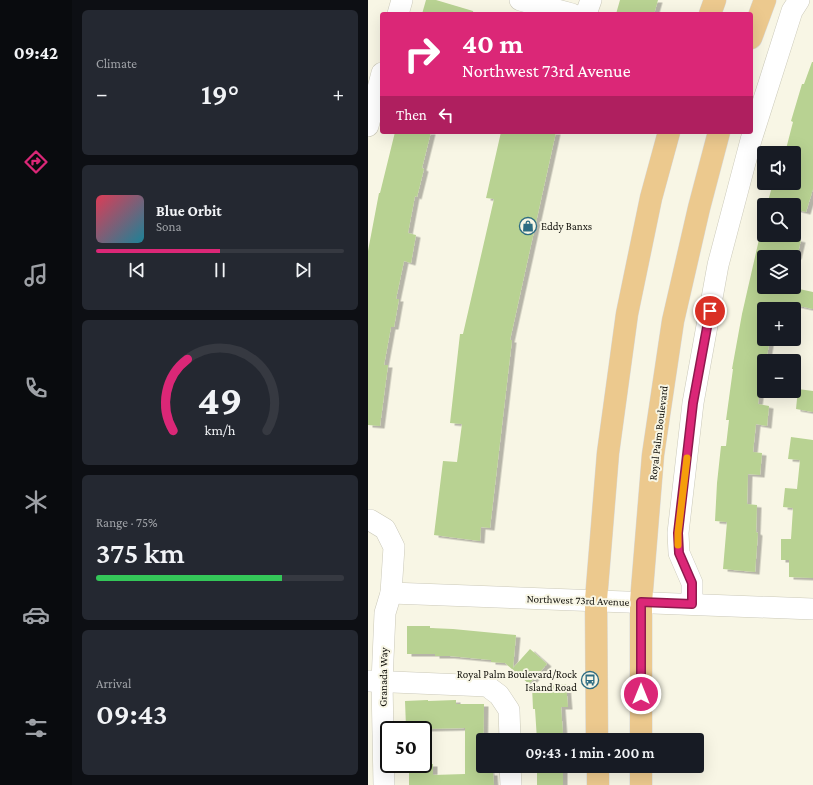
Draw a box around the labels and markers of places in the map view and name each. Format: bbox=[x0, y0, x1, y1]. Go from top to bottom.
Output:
shop icon: Eddy Banxs bbox=[518, 216, 538, 236]
place label: Eddy Banxs bbox=[541, 220, 592, 233]
pin bbox=[693, 294, 727, 328]
place label: Royal Palm Boulevard/Rock Island Road bbox=[457, 668, 578, 693]
bus stop icon: Royal Palm Boulevard/Rock Island Road bbox=[580, 670, 600, 690]

